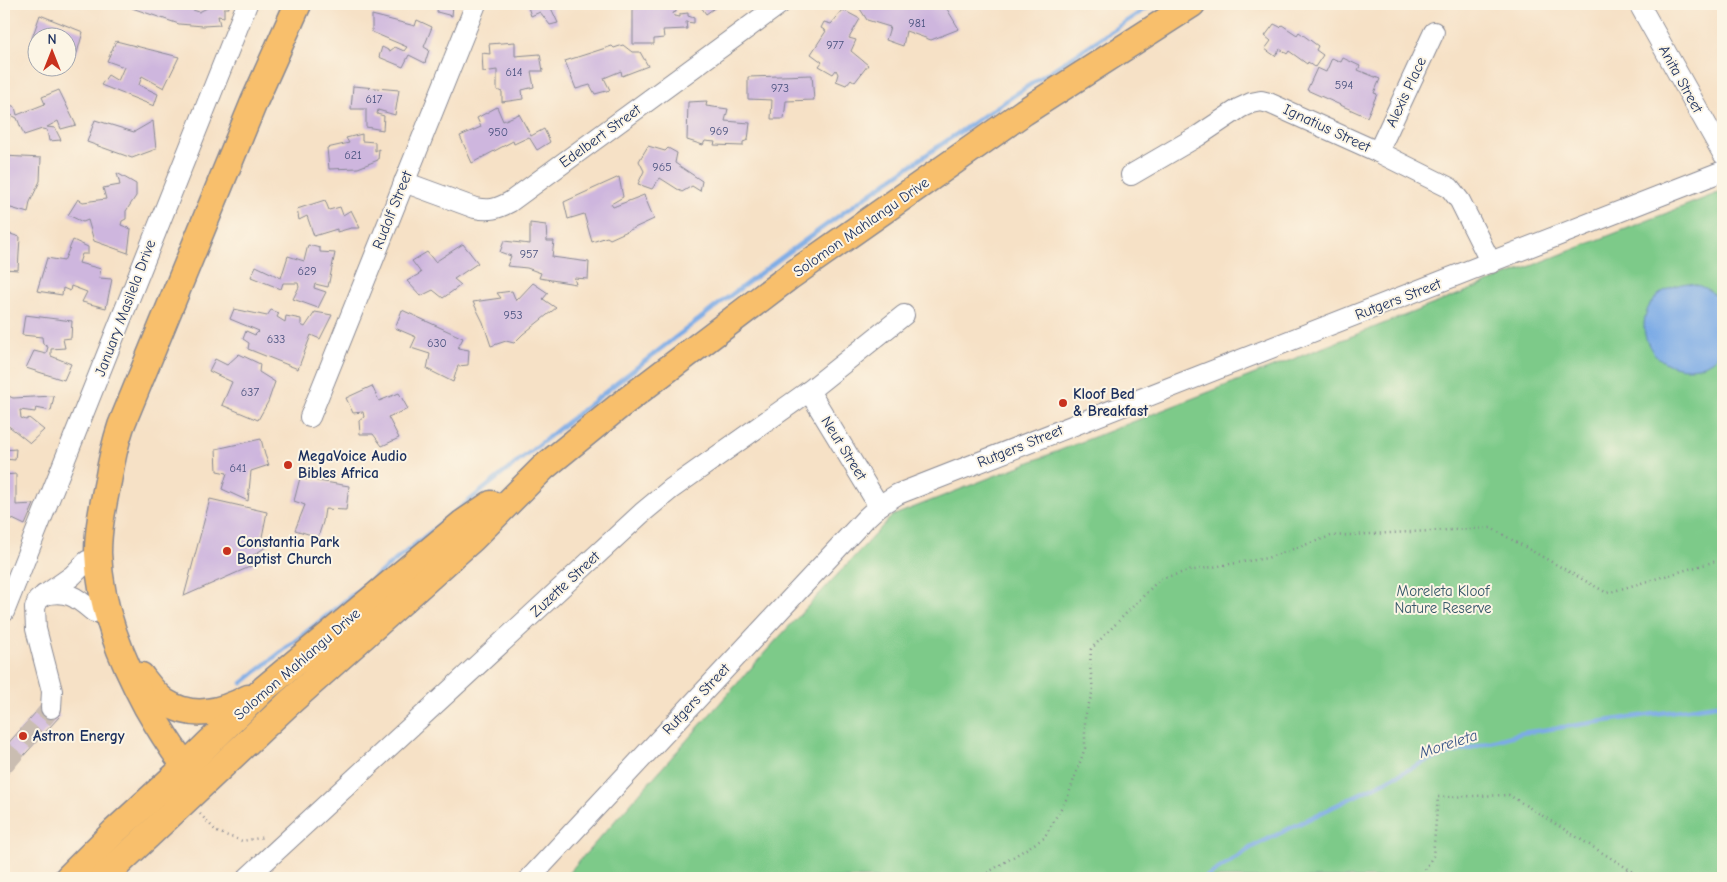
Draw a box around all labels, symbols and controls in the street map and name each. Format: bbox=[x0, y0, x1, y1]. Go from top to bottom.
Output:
house number: 981 bbox=[908, 16, 926, 30]
north arrow bbox=[28, 28, 78, 78]
text: N bbox=[47, 31, 57, 48]
house number: 977 bbox=[826, 38, 844, 52]
street label: Anita Street bbox=[1655, 42, 1707, 117]
street label: Alexis Place bbox=[1382, 54, 1430, 130]
house number: 614 bbox=[505, 65, 523, 79]
house number: 594 bbox=[1335, 78, 1354, 92]
house number: 973 bbox=[771, 81, 789, 95]
house number: 617 bbox=[366, 92, 383, 106]
street label: Edelbert Street bbox=[556, 100, 645, 172]
street label: Ignatius Street bbox=[1281, 100, 1374, 156]
house number: 969 bbox=[709, 124, 729, 138]
house number: 950 bbox=[488, 125, 508, 139]
house number: 621 bbox=[344, 148, 362, 162]
house number: 965 bbox=[652, 160, 672, 174]
street label: Rudolf Street bbox=[368, 168, 416, 252]
street label: Solomon Mahlangu Drive bbox=[790, 173, 933, 281]
street label: January Masilela Drive bbox=[91, 237, 160, 379]
house number: 957 bbox=[520, 247, 539, 261]
house number: 629 bbox=[297, 264, 317, 278]
street label: Rutgers Street bbox=[1352, 274, 1444, 324]
house number: 953 bbox=[504, 308, 522, 322]
house number: 633 bbox=[267, 332, 285, 346]
house number: 630 bbox=[427, 336, 447, 350]
house number: 637 bbox=[241, 385, 259, 399]
place label: Kloof Bed & Breakfast bbox=[1073, 385, 1149, 420]
marker: Kloof Bed & Breakfast bbox=[1057, 397, 1069, 409]
street label: Neut Street bbox=[817, 413, 871, 484]
street label: Rutgers Street bbox=[975, 420, 1066, 471]
place label: MegaVoice Audio Bibles Africa bbox=[298, 447, 407, 482]
marker: MegaVoice Audio Bibles Africa bbox=[282, 459, 294, 471]
house number: 641 bbox=[229, 461, 247, 475]
place label: Constantia Park Baptist Church bbox=[237, 533, 340, 568]
marker: Constantia Park Baptist Church bbox=[221, 545, 233, 557]
street label: Zuzette Street bbox=[527, 547, 604, 621]
park label: Moreleta Kloof Nature Reserve bbox=[1394, 582, 1492, 617]
street label: Solomon Mahlangu Drive bbox=[230, 604, 364, 724]
street label: Rutgers Street bbox=[658, 659, 734, 738]
water label: Moreleta bbox=[1416, 726, 1480, 762]
place label: Astron Energy bbox=[33, 727, 125, 745]
marker: Astron Energy bbox=[17, 730, 29, 742]

